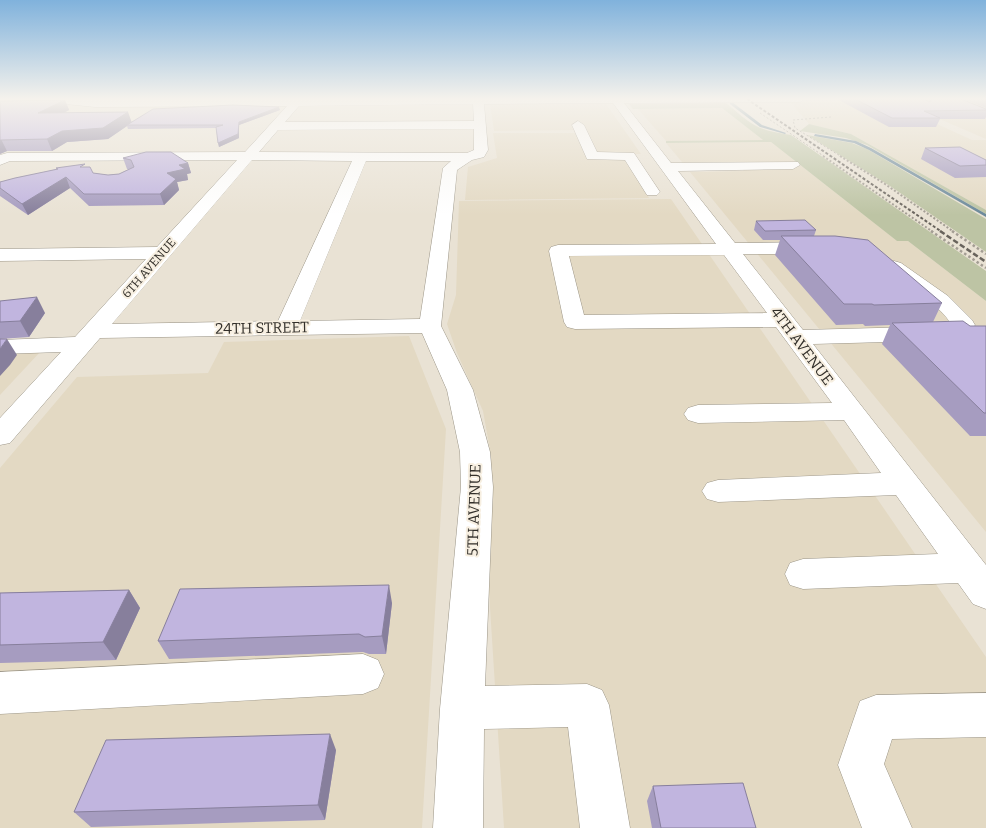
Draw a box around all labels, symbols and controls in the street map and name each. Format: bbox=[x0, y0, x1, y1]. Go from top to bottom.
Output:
street label: 6TH AVENUE bbox=[119, 235, 179, 301]
street label: 4TH AVENUE bbox=[767, 303, 837, 389]
street label: 24TH STREET bbox=[215, 318, 309, 338]
street label: 5TH AVENUE bbox=[463, 464, 485, 556]

